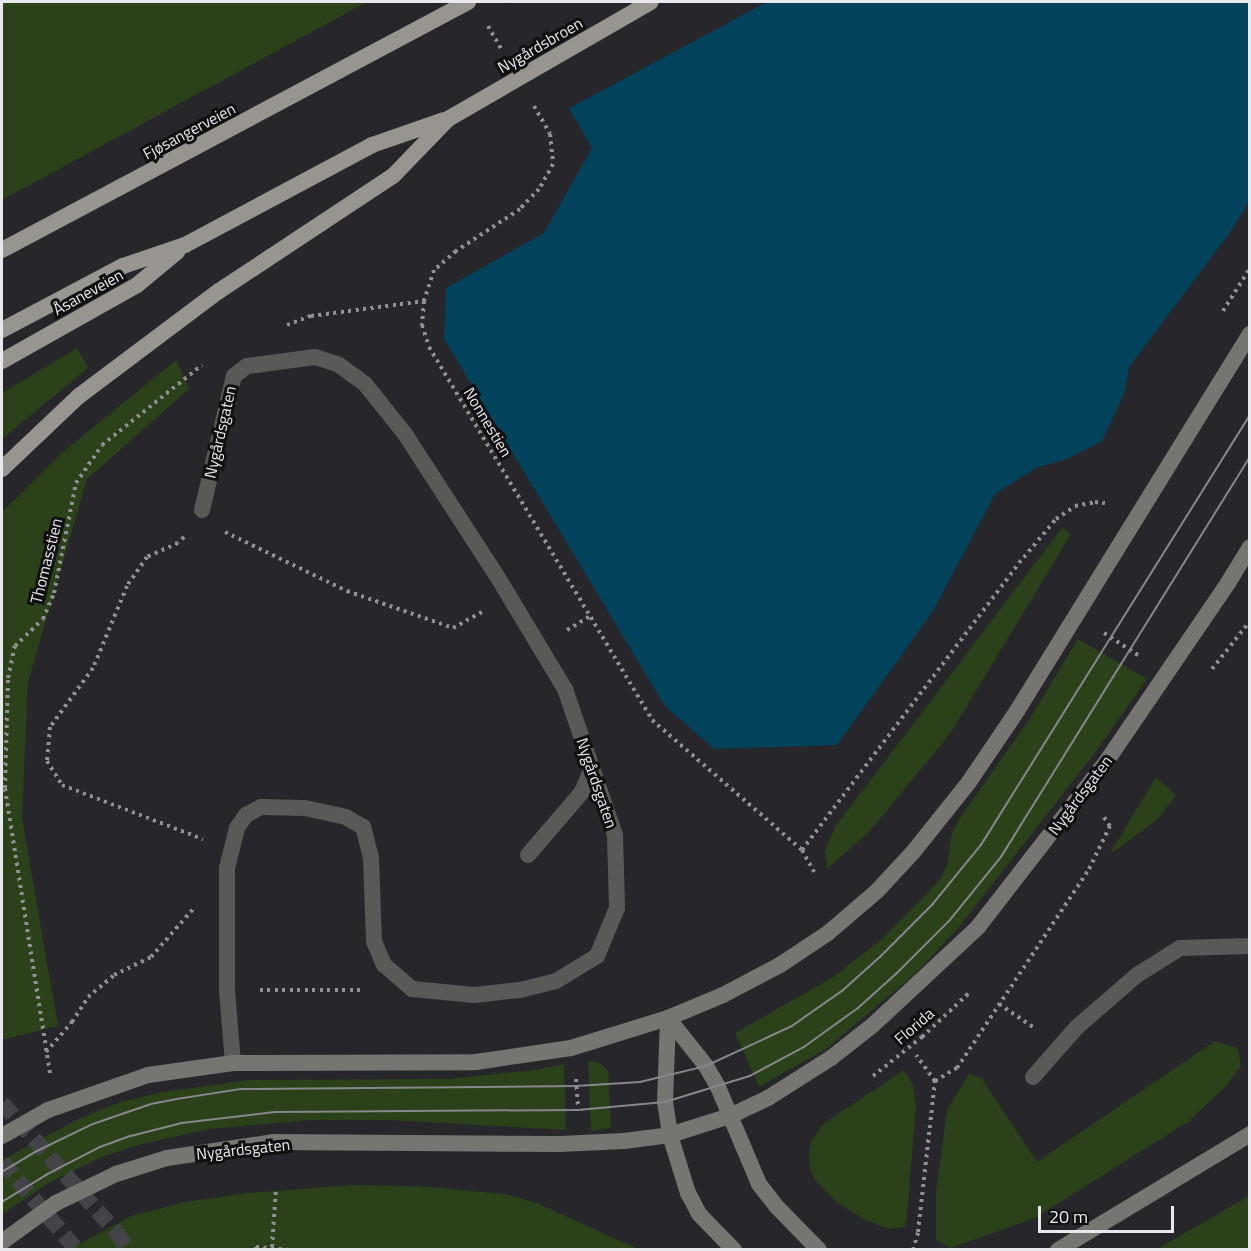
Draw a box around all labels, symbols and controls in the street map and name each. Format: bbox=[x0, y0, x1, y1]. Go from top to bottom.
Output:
street label: Nygårdsbroen bbox=[494, 13, 586, 77]
street label: Fjøsangerveien bbox=[139, 99, 239, 163]
street label: Åsaneveien bbox=[50, 265, 126, 319]
street label: Nygårdsgaten bbox=[200, 384, 240, 480]
street label: Nonnestien bbox=[460, 384, 516, 460]
street label: Thomasstien bbox=[26, 516, 66, 606]
street label: Nygårdsgaten bbox=[573, 735, 621, 831]
street label: Nygårdsgaten bbox=[1044, 752, 1116, 838]
street label: Florida bbox=[890, 1004, 938, 1048]
street label: Nygårdsgaten bbox=[195, 1135, 291, 1163]
scale bar bbox=[1041, 1194, 1178, 1232]
text: 20 m bbox=[1049, 1203, 1088, 1230]

